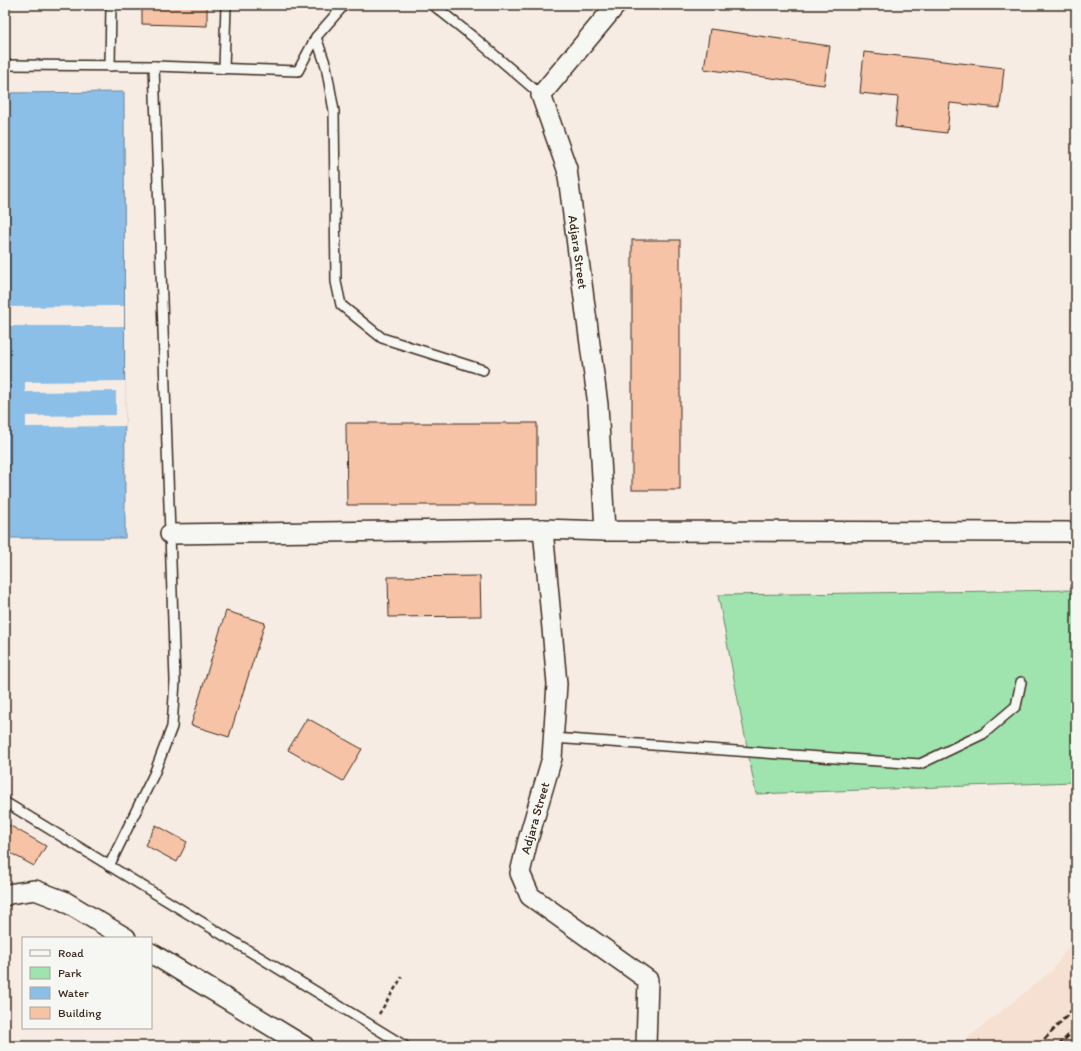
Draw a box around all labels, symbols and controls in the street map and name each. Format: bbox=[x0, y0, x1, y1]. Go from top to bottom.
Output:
street label: Adjara Street bbox=[565, 214, 591, 290]
street label: Adjara Street bbox=[518, 780, 552, 856]
legend bbox=[22, 937, 152, 1029]
text: Road bbox=[58, 946, 84, 960]
text: Park bbox=[58, 966, 82, 980]
text: Water bbox=[58, 986, 89, 1000]
text: Building bbox=[58, 1006, 102, 1020]

